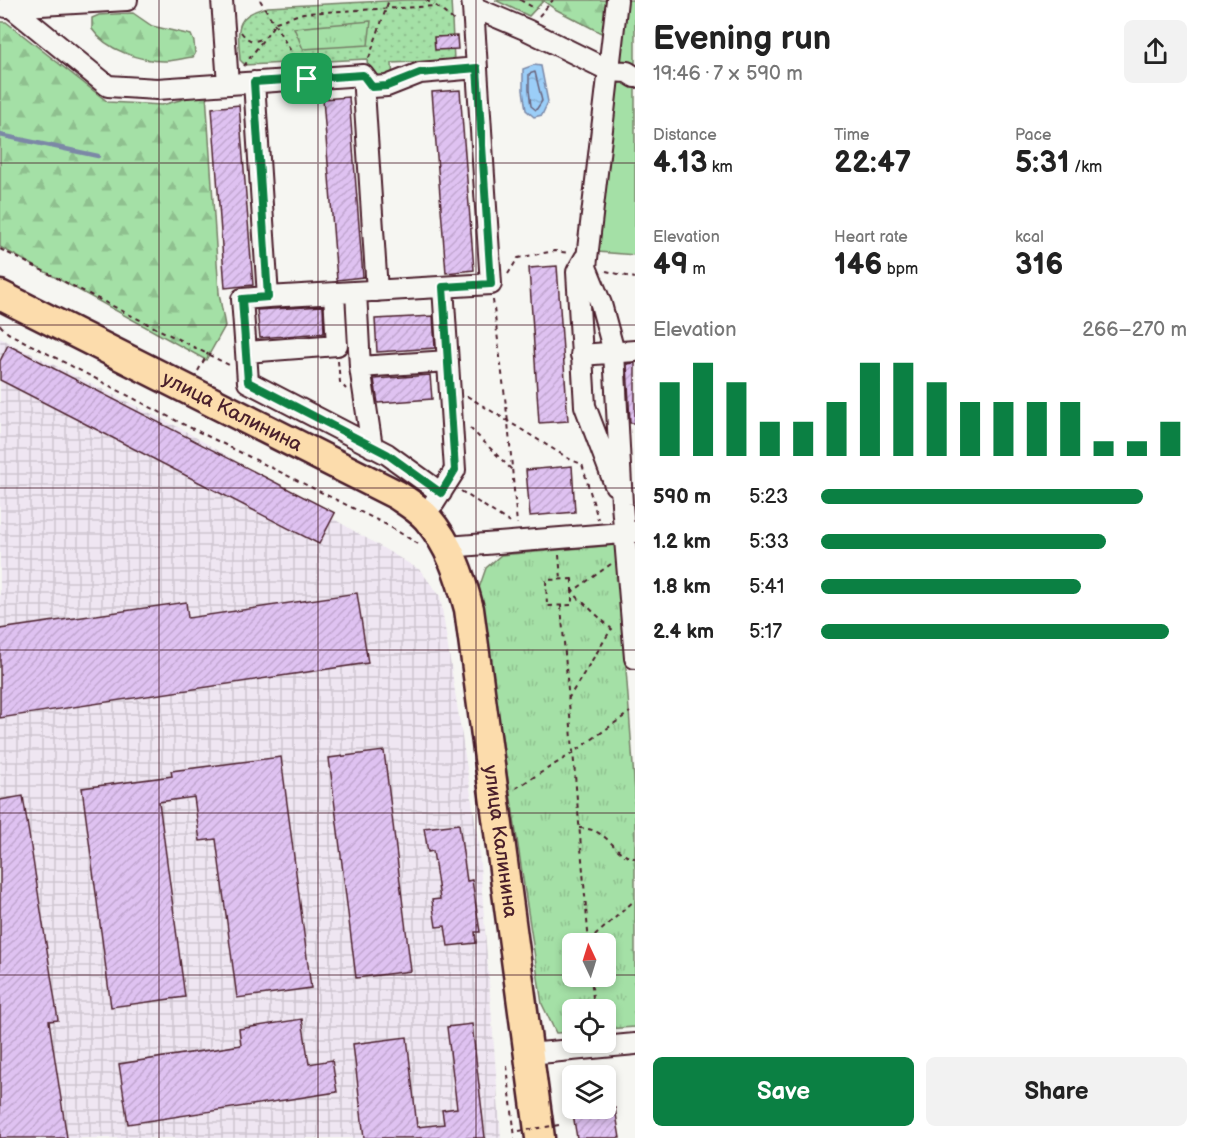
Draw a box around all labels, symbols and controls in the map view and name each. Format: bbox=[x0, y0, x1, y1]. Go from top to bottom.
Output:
text: Evening run bbox=[653, 19, 831, 59]
button: share bbox=[1124, 20, 1187, 83]
pin bbox=[281, 53, 332, 104]
icon: arrive bbox=[290, 62, 323, 95]
text: 19:46 · 7 × 590 m bbox=[653, 62, 803, 86]
text: Distance bbox=[653, 126, 717, 145]
text: Time bbox=[834, 126, 869, 145]
text: Pace bbox=[1015, 126, 1051, 145]
text: 4.13 bbox=[653, 145, 707, 181]
text: 22:47 bbox=[834, 145, 911, 181]
text: 5:31 bbox=[1015, 145, 1070, 181]
text: km bbox=[707, 158, 733, 177]
text: /km bbox=[1070, 158, 1102, 177]
text: Elevation bbox=[653, 228, 720, 247]
text: Heart rate bbox=[834, 228, 908, 247]
text: kcal bbox=[1015, 228, 1044, 247]
text: 49 bbox=[653, 247, 688, 283]
text: 146 bbox=[834, 247, 882, 283]
text: 316 bbox=[1015, 247, 1063, 283]
text: m bbox=[688, 260, 706, 279]
text: bpm bbox=[882, 260, 918, 279]
text: Elevation bbox=[653, 318, 736, 342]
text: 266–270 m bbox=[1082, 318, 1187, 342]
street label: улица Калинина bbox=[158, 367, 306, 457]
text: 590 m bbox=[653, 485, 711, 509]
text: 5:23 bbox=[749, 485, 788, 509]
text: 1.2 km bbox=[653, 530, 711, 554]
text: 5:33 bbox=[749, 530, 789, 554]
text: 1.8 km bbox=[653, 575, 711, 599]
text: 5:41 bbox=[749, 575, 784, 599]
text: 2.4 km bbox=[653, 620, 714, 644]
text: 5:17 bbox=[749, 620, 782, 644]
street label: улица Калинина bbox=[478, 764, 522, 919]
north arrow bbox=[562, 933, 616, 987]
map controls bbox=[562, 933, 616, 1119]
button: locate bbox=[562, 999, 616, 1053]
button: Save bbox=[653, 1057, 914, 1126]
button: Share bbox=[926, 1057, 1187, 1126]
button: layers bbox=[562, 1065, 616, 1119]

